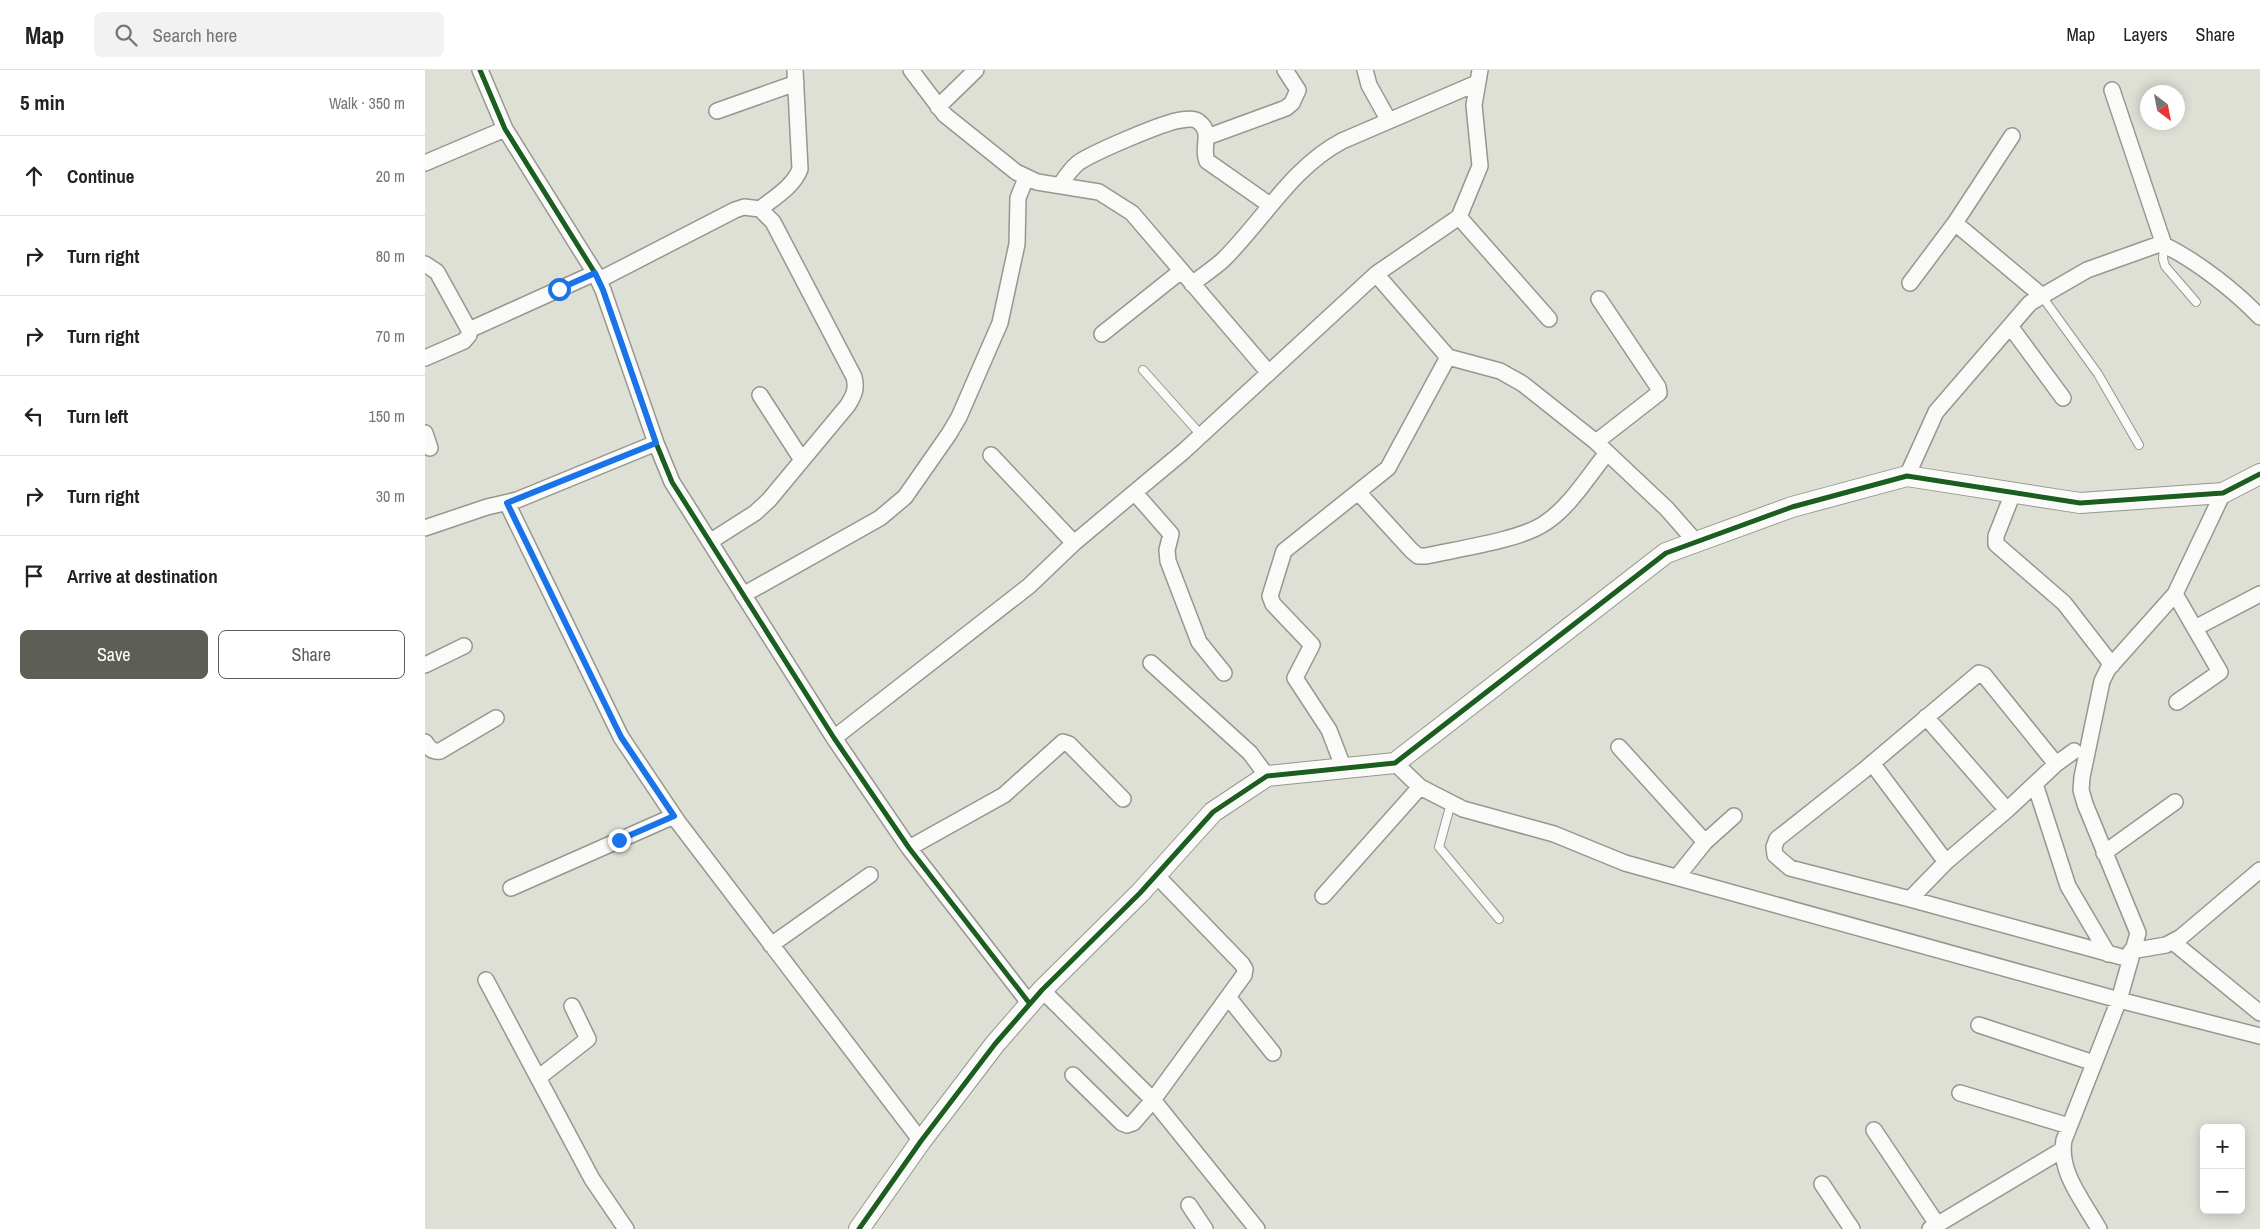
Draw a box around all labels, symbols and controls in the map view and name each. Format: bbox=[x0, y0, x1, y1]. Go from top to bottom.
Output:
search box bbox=[94, 12, 444, 57]
text: Map bbox=[25, 19, 64, 51]
icon: search bbox=[112, 21, 140, 49]
text: Search here bbox=[152, 22, 237, 48]
text: Map bbox=[2067, 22, 2095, 47]
text: Layers bbox=[2123, 22, 2168, 47]
text: Share bbox=[2196, 22, 2235, 47]
north arrow bbox=[2140, 85, 2185, 130]
text: 5 min bbox=[20, 88, 65, 117]
text: Walk · 350 m bbox=[329, 92, 405, 114]
icon: ahead bbox=[20, 162, 48, 190]
text: Continue bbox=[67, 163, 135, 189]
text: 20 m bbox=[376, 165, 405, 187]
icon: right bbox=[20, 242, 48, 270]
text: Turn right bbox=[67, 243, 139, 269]
text: 80 m bbox=[376, 245, 405, 267]
route start bbox=[548, 278, 571, 301]
icon: right bbox=[20, 322, 48, 350]
text: Turn right bbox=[67, 323, 139, 349]
text: 70 m bbox=[376, 325, 405, 347]
icon: left bbox=[20, 402, 48, 430]
text: Turn left bbox=[67, 403, 128, 429]
text: 150 m bbox=[369, 405, 405, 427]
icon: right bbox=[20, 482, 48, 510]
text: Turn right bbox=[67, 483, 139, 509]
text: 30 m bbox=[376, 485, 405, 507]
icon: arrive bbox=[20, 562, 48, 590]
text: Arrive at destination bbox=[67, 563, 218, 589]
button: Save bbox=[20, 630, 208, 679]
button: Share bbox=[218, 630, 405, 679]
route end bbox=[608, 829, 631, 852]
map controls bbox=[2200, 1124, 2245, 1214]
button: + bbox=[2200, 1124, 2245, 1169]
button: − bbox=[2200, 1169, 2245, 1214]

